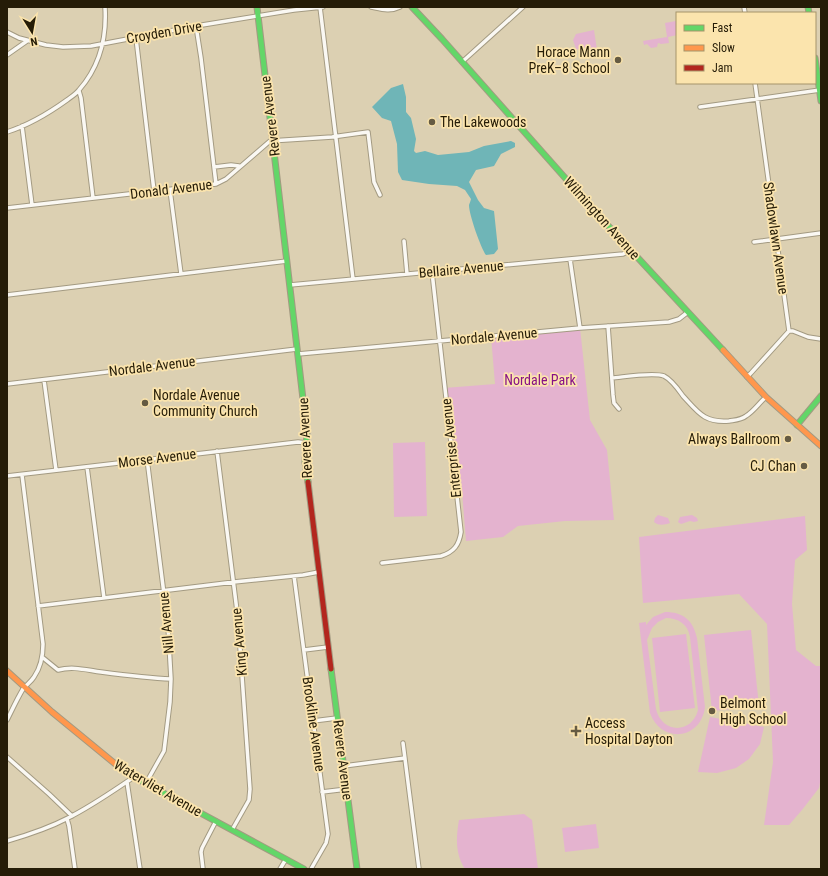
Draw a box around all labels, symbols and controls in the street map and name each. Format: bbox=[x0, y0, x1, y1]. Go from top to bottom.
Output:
north arrow bbox=[12, 12, 52, 52]
legend bbox=[676, 12, 816, 84]
street label: Croyden Drive bbox=[125, 17, 203, 46]
text: Fast bbox=[712, 21, 733, 35]
text: N bbox=[29, 34, 38, 48]
text: Slow bbox=[712, 41, 735, 55]
place label: Horace Mann PreK–8 School bbox=[528, 44, 610, 76]
marker: Horace Mann PreK–8 School bbox=[613, 55, 623, 65]
text: Jam bbox=[712, 61, 733, 75]
street label: Revere Avenue bbox=[257, 75, 283, 157]
place label: The Lakewoods bbox=[440, 114, 526, 130]
marker: The Lakewoods bbox=[427, 117, 437, 127]
street label: Wilmington Avenue bbox=[561, 173, 644, 263]
street label: Donald Avenue bbox=[129, 176, 213, 202]
street label: Shadowlawn Avenue bbox=[760, 181, 792, 296]
street label: Bellaire Avenue bbox=[418, 257, 504, 281]
street label: Nordale Avenue bbox=[450, 324, 538, 348]
street label: Nordale Avenue bbox=[108, 353, 196, 379]
park label: Nordale Park bbox=[504, 372, 576, 388]
place label: Nordale Avenue Community Church bbox=[153, 387, 258, 419]
street label: Revere Avenue bbox=[295, 397, 315, 479]
street label: Enterprise Avenue bbox=[438, 397, 464, 498]
marker: Nordale Avenue Community Church bbox=[140, 398, 150, 408]
place label: Always Ballroom bbox=[688, 431, 780, 447]
marker: Always Ballroom bbox=[783, 434, 793, 444]
street label: Morse Avenue bbox=[117, 445, 197, 471]
place label: CJ Chan bbox=[750, 458, 796, 474]
marker: CJ Chan bbox=[799, 461, 809, 471]
street label: Nill Avenue bbox=[155, 591, 177, 655]
street label: King Avenue bbox=[228, 607, 250, 677]
street label: Brookline Avenue bbox=[299, 676, 329, 773]
place label: Belmont High School bbox=[720, 695, 787, 727]
marker: Belmont High School bbox=[707, 706, 717, 716]
place label: Access Hospital Dayton bbox=[585, 715, 673, 747]
street label: Revere Avenue bbox=[330, 719, 356, 801]
marker: Access Hospital Dayton bbox=[570, 725, 582, 737]
street label: Watervliet Avenue bbox=[111, 756, 205, 820]

